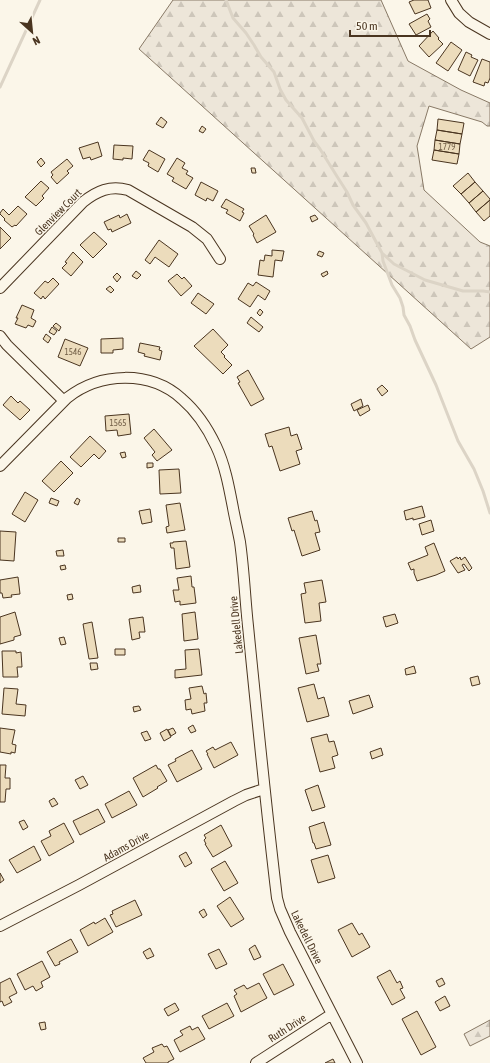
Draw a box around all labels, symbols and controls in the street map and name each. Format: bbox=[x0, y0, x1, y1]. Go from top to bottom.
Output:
north arrow bbox=[12, 12, 52, 52]
scale bar bbox=[350, 12, 430, 38]
text: 50 m bbox=[356, 19, 378, 33]
text: N bbox=[31, 34, 42, 48]
house number: 1779 bbox=[439, 142, 455, 152]
street label: Glenview Court bbox=[32, 186, 84, 238]
house number: 1546 bbox=[65, 347, 81, 357]
house number: 1565 bbox=[110, 418, 126, 428]
street label: Lakedell Drive bbox=[227, 596, 245, 654]
street label: Adams Drive bbox=[101, 829, 151, 863]
street label: Lakedell Drive bbox=[289, 908, 325, 966]
street label: Ruth Drive bbox=[266, 1011, 308, 1045]

